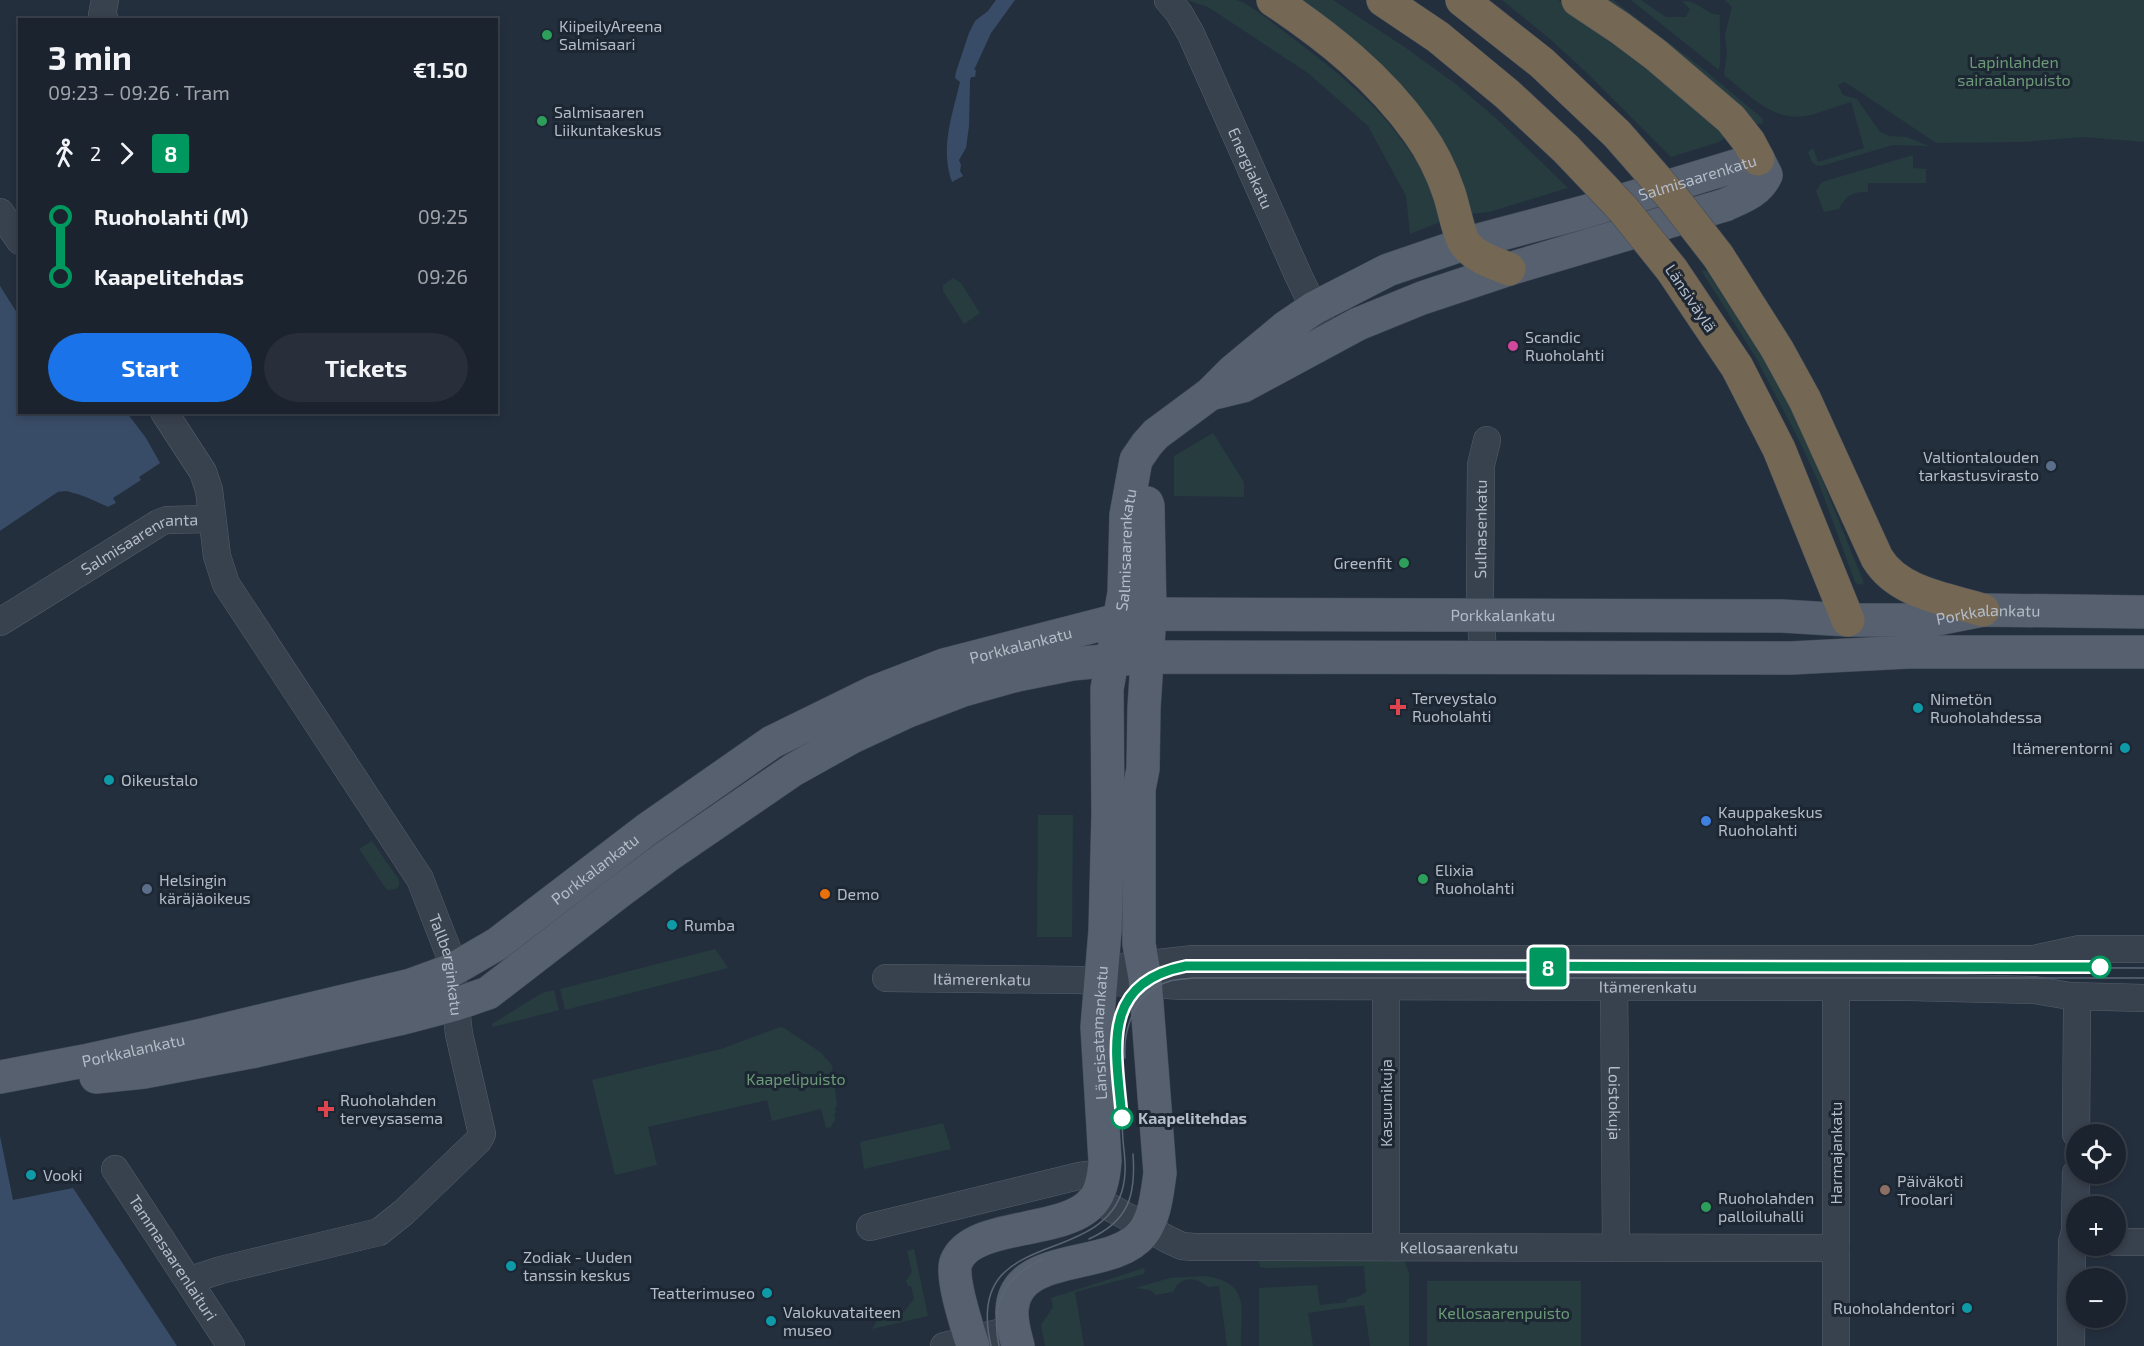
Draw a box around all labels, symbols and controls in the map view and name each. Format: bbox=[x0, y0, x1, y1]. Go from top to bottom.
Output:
place label: KiipeilyAreena Salmisaari bbox=[559, 16, 662, 53]
marker: KiipeilyAreena Salmisaari bbox=[540, 28, 554, 42]
text: 3 min bbox=[48, 37, 132, 77]
park label: Lapinlahden sairaalanpuisto bbox=[1957, 52, 2071, 89]
text: €1.50 bbox=[413, 56, 468, 82]
text: 09:23 – 09:26 · Tram bbox=[48, 80, 230, 104]
place label: Salmisaaren Liikuntakeskus bbox=[554, 102, 662, 139]
marker: Salmisaaren Liikuntakeskus bbox=[535, 114, 549, 128]
street label: Energiakatu bbox=[1225, 124, 1277, 212]
icon: walk bbox=[48, 137, 81, 170]
icon: forward bbox=[110, 137, 143, 170]
text: 2 bbox=[90, 141, 101, 165]
text: 8 bbox=[164, 141, 177, 166]
street label: Salmisaarenkatu bbox=[1636, 150, 1759, 204]
text: Ruoholahti (M) bbox=[94, 203, 249, 229]
text: 09:25 bbox=[418, 204, 468, 228]
street label: Länsiväylä bbox=[1662, 260, 1721, 335]
text: Kaapelitehdas bbox=[94, 263, 244, 289]
text: 09:26 bbox=[417, 264, 468, 288]
place label: Scandic Ruoholahti bbox=[1525, 327, 1604, 364]
button: Start bbox=[48, 333, 252, 402]
button: Tickets bbox=[264, 333, 468, 402]
marker: Scandic Ruoholahti bbox=[1506, 339, 1520, 353]
place label: Valtiontalouden tarkastusvirasto bbox=[1918, 447, 2039, 484]
marker: Valtiontalouden tarkastusvirasto bbox=[2044, 459, 2058, 473]
street label: Sulhasenkatu bbox=[1470, 479, 1490, 579]
street label: Salmisaarenkatu bbox=[1111, 487, 1140, 612]
street label: Salmisaarenranta bbox=[77, 509, 198, 578]
place label: Greenfit bbox=[1333, 553, 1392, 572]
marker: Greenfit bbox=[1397, 556, 1411, 570]
street label: Porkkalankatu bbox=[1934, 600, 2040, 628]
street label: Porkkalankatu bbox=[1450, 605, 1555, 624]
street label: Porkkalankatu bbox=[967, 622, 1074, 667]
place label: Terveystalo Ruoholahti bbox=[1412, 688, 1497, 725]
place label: Nimetön Ruoholahdessa bbox=[1930, 689, 2042, 726]
marker: Terveystalo Ruoholahti bbox=[1389, 698, 1407, 716]
marker: Nimetön Ruoholahdessa bbox=[1911, 701, 1925, 715]
place label: Itämerentorni bbox=[2012, 738, 2113, 757]
marker: Itämerentorni bbox=[2118, 741, 2132, 755]
place label: Oikeustalo bbox=[121, 770, 198, 789]
marker: Oikeustalo bbox=[102, 773, 116, 787]
place label: Kauppakeskus Ruoholahti bbox=[1718, 802, 1823, 839]
marker: Kauppakeskus Ruoholahti bbox=[1699, 814, 1713, 828]
street label: Porkkalankatu bbox=[547, 829, 642, 908]
place label: Elixia Ruoholahti bbox=[1435, 860, 1514, 897]
place label: Helsingin käräjäoikeus bbox=[159, 870, 251, 908]
marker: Elixia Ruoholahti bbox=[1416, 872, 1430, 886]
marker: Helsingin käräjäoikeus bbox=[140, 882, 154, 896]
place label: Demo bbox=[837, 884, 879, 903]
marker: Demo bbox=[818, 887, 832, 901]
street label: Tallberginkatu bbox=[425, 911, 467, 1017]
place label: Rumba bbox=[684, 915, 735, 934]
marker: Rumba bbox=[665, 918, 679, 932]
line badge: 8 bbox=[1528, 948, 1568, 986]
text: 8 bbox=[1541, 955, 1555, 980]
unlabelled marker bbox=[2089, 956, 2111, 978]
street label: Länsisatamankatu bbox=[1087, 965, 1111, 1100]
street label: Itämerenkatu bbox=[933, 968, 1031, 989]
street label: Itämerenkatu bbox=[1599, 977, 1697, 996]
street label: Porkkalankatu bbox=[80, 1029, 187, 1070]
street label: Kasuunikuja bbox=[1376, 1059, 1396, 1147]
street label: Loistokuja bbox=[1605, 1066, 1625, 1140]
park label: Kaapelipuisto bbox=[746, 1069, 846, 1088]
place label: Ruoholahden terveysasema bbox=[340, 1090, 443, 1127]
marker: Ruoholahden terveysasema bbox=[317, 1100, 335, 1118]
street label: Harmajankatu bbox=[1826, 1102, 1846, 1204]
marker: Kaapelitehdas bbox=[1111, 1107, 1133, 1129]
place label: Kaapelitehdas bbox=[1138, 1108, 1247, 1127]
map controls bbox=[2066, 1124, 2126, 1328]
button: locate bbox=[2066, 1124, 2126, 1184]
place label: Vooki bbox=[43, 1165, 82, 1184]
marker: Vooki bbox=[24, 1168, 38, 1182]
place label: Päiväkoti Troolari bbox=[1897, 1171, 1963, 1208]
marker: Päiväkoti Troolari bbox=[1878, 1183, 1892, 1197]
place label: Ruoholahden palloiluhalli bbox=[1718, 1188, 1814, 1225]
street label: Tammasaarenlaituri bbox=[125, 1191, 222, 1324]
button: + bbox=[2066, 1196, 2126, 1256]
marker: Ruoholahden palloiluhalli bbox=[1699, 1200, 1713, 1214]
street label: Kellosaarenkatu bbox=[1400, 1237, 1518, 1257]
place label: Zodiak - Uuden tanssin keskus bbox=[523, 1247, 632, 1284]
marker: Zodiak - Uuden tanssin keskus bbox=[504, 1259, 518, 1273]
button: − bbox=[2066, 1268, 2126, 1328]
place label: Teatterimuseo bbox=[650, 1283, 755, 1302]
marker: Teatterimuseo bbox=[760, 1286, 774, 1300]
place label: Ruoholahdentori bbox=[1833, 1298, 1955, 1317]
marker: Ruoholahdentori bbox=[1960, 1301, 1974, 1315]
place label: Valokuvataiteen museo bbox=[783, 1302, 901, 1339]
park label: Kellosaarenpuisto bbox=[1438, 1303, 1570, 1322]
marker: Valokuvataiteen museo bbox=[764, 1314, 778, 1328]

